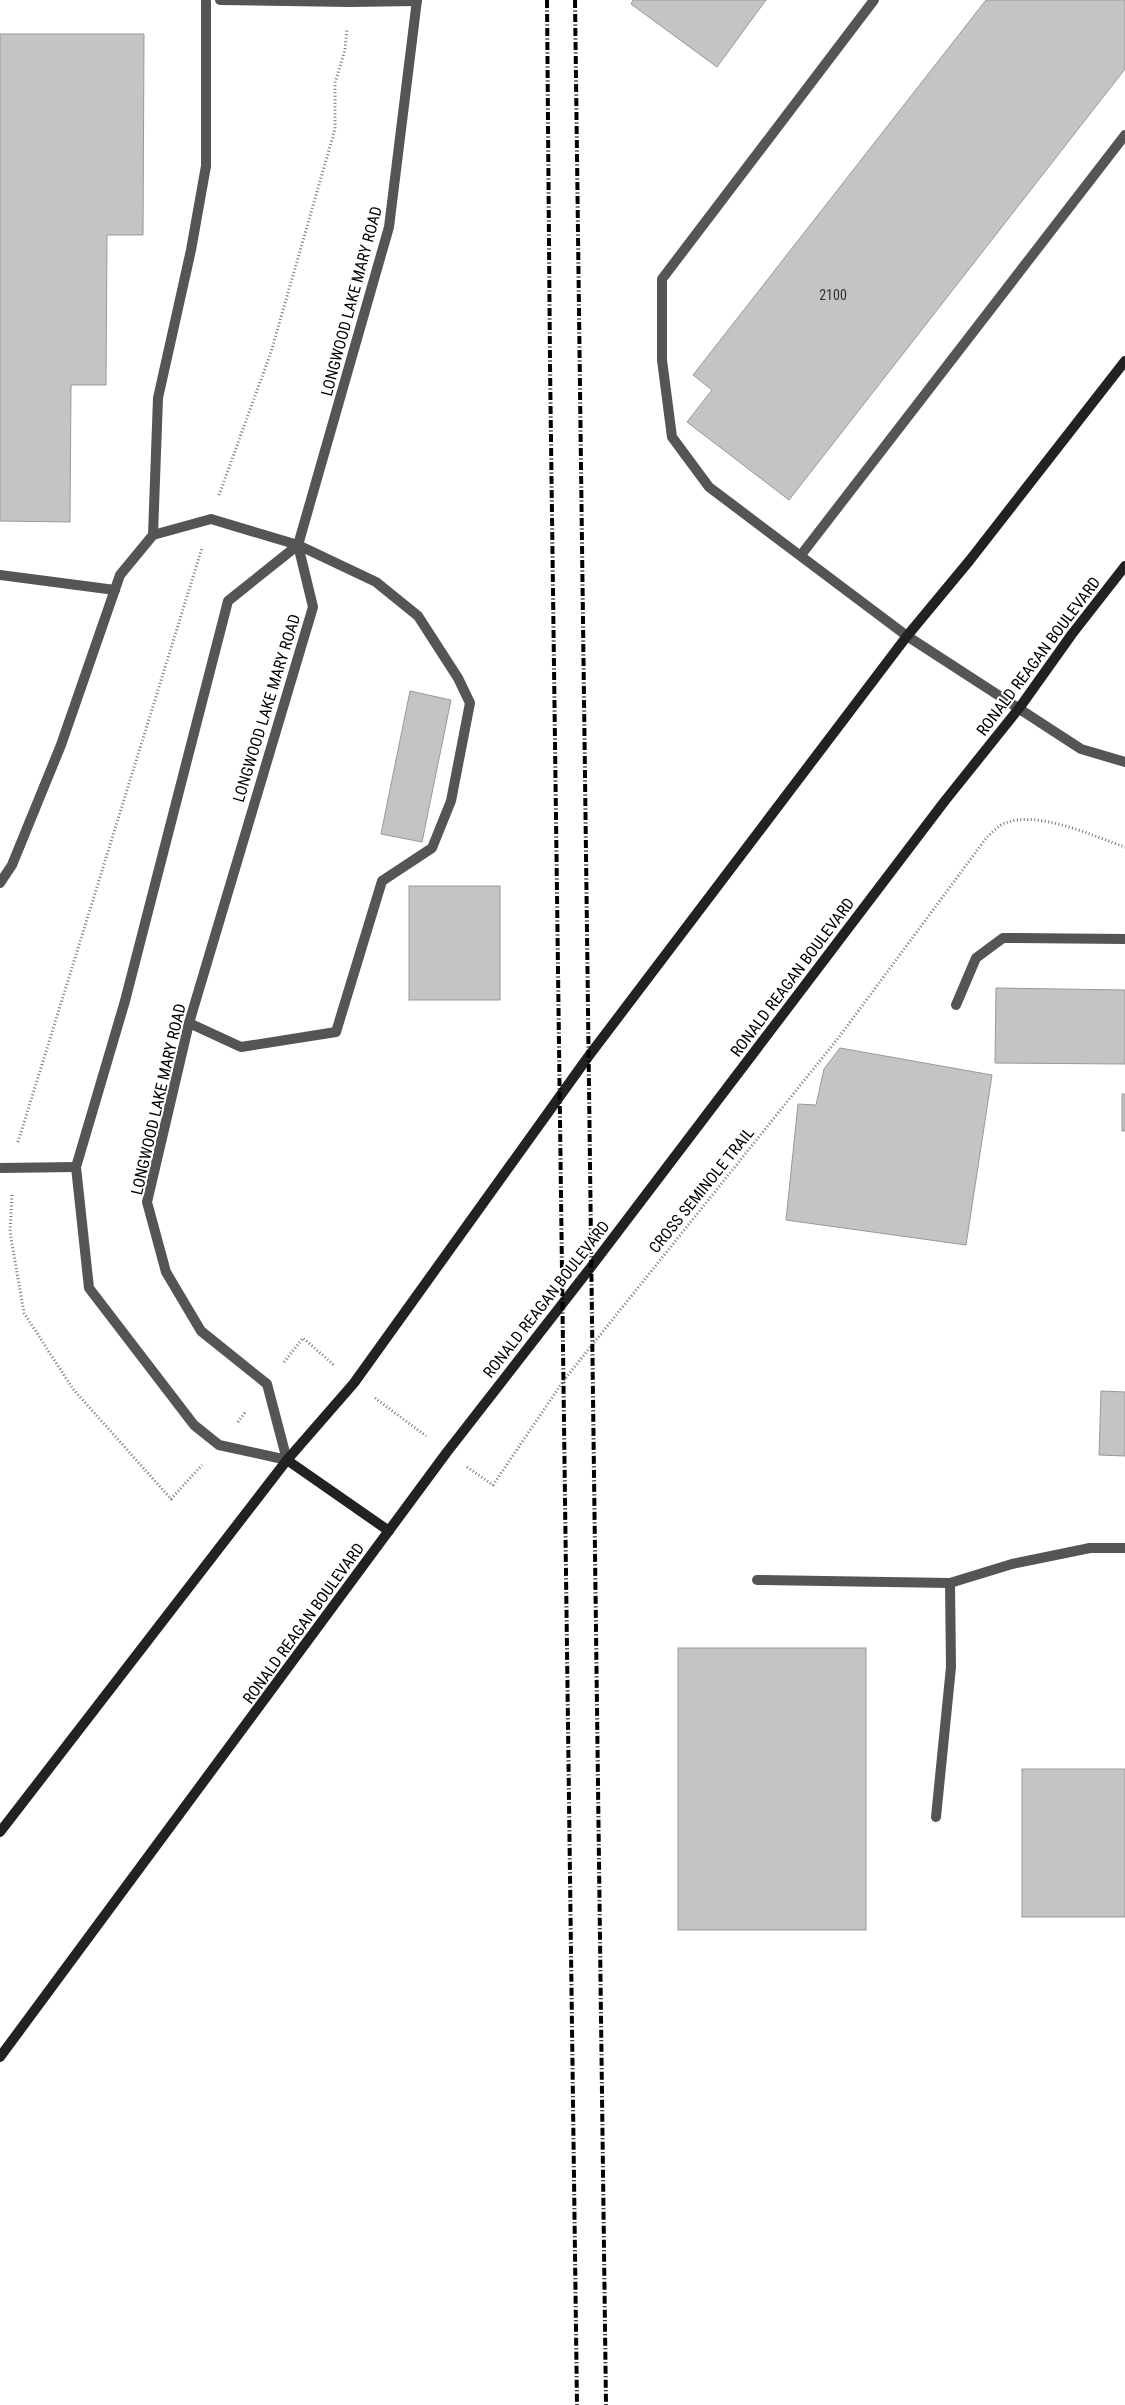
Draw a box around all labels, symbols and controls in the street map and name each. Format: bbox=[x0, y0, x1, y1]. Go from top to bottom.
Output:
street label: LONGWOOD LAKE MARY ROAD bbox=[317, 204, 386, 398]
house number: 2100 bbox=[819, 287, 847, 303]
street label: RONALD REAGAN BOULEVARD bbox=[972, 573, 1104, 739]
street label: LONGWOOD LAKE MARY ROAD bbox=[229, 612, 304, 804]
street label: RONALD REAGAN BOULEVARD bbox=[726, 894, 858, 1060]
street label: LONGWOOD LAKE MARY ROAD bbox=[127, 1002, 190, 1197]
street label: CROSS SEMINOLE TRAIL bbox=[645, 1123, 758, 1257]
street label: RONALD REAGAN BOULEVARD bbox=[479, 1217, 614, 1382]
street label: RONALD REAGAN BOULEVARD bbox=[239, 1539, 368, 1707]

